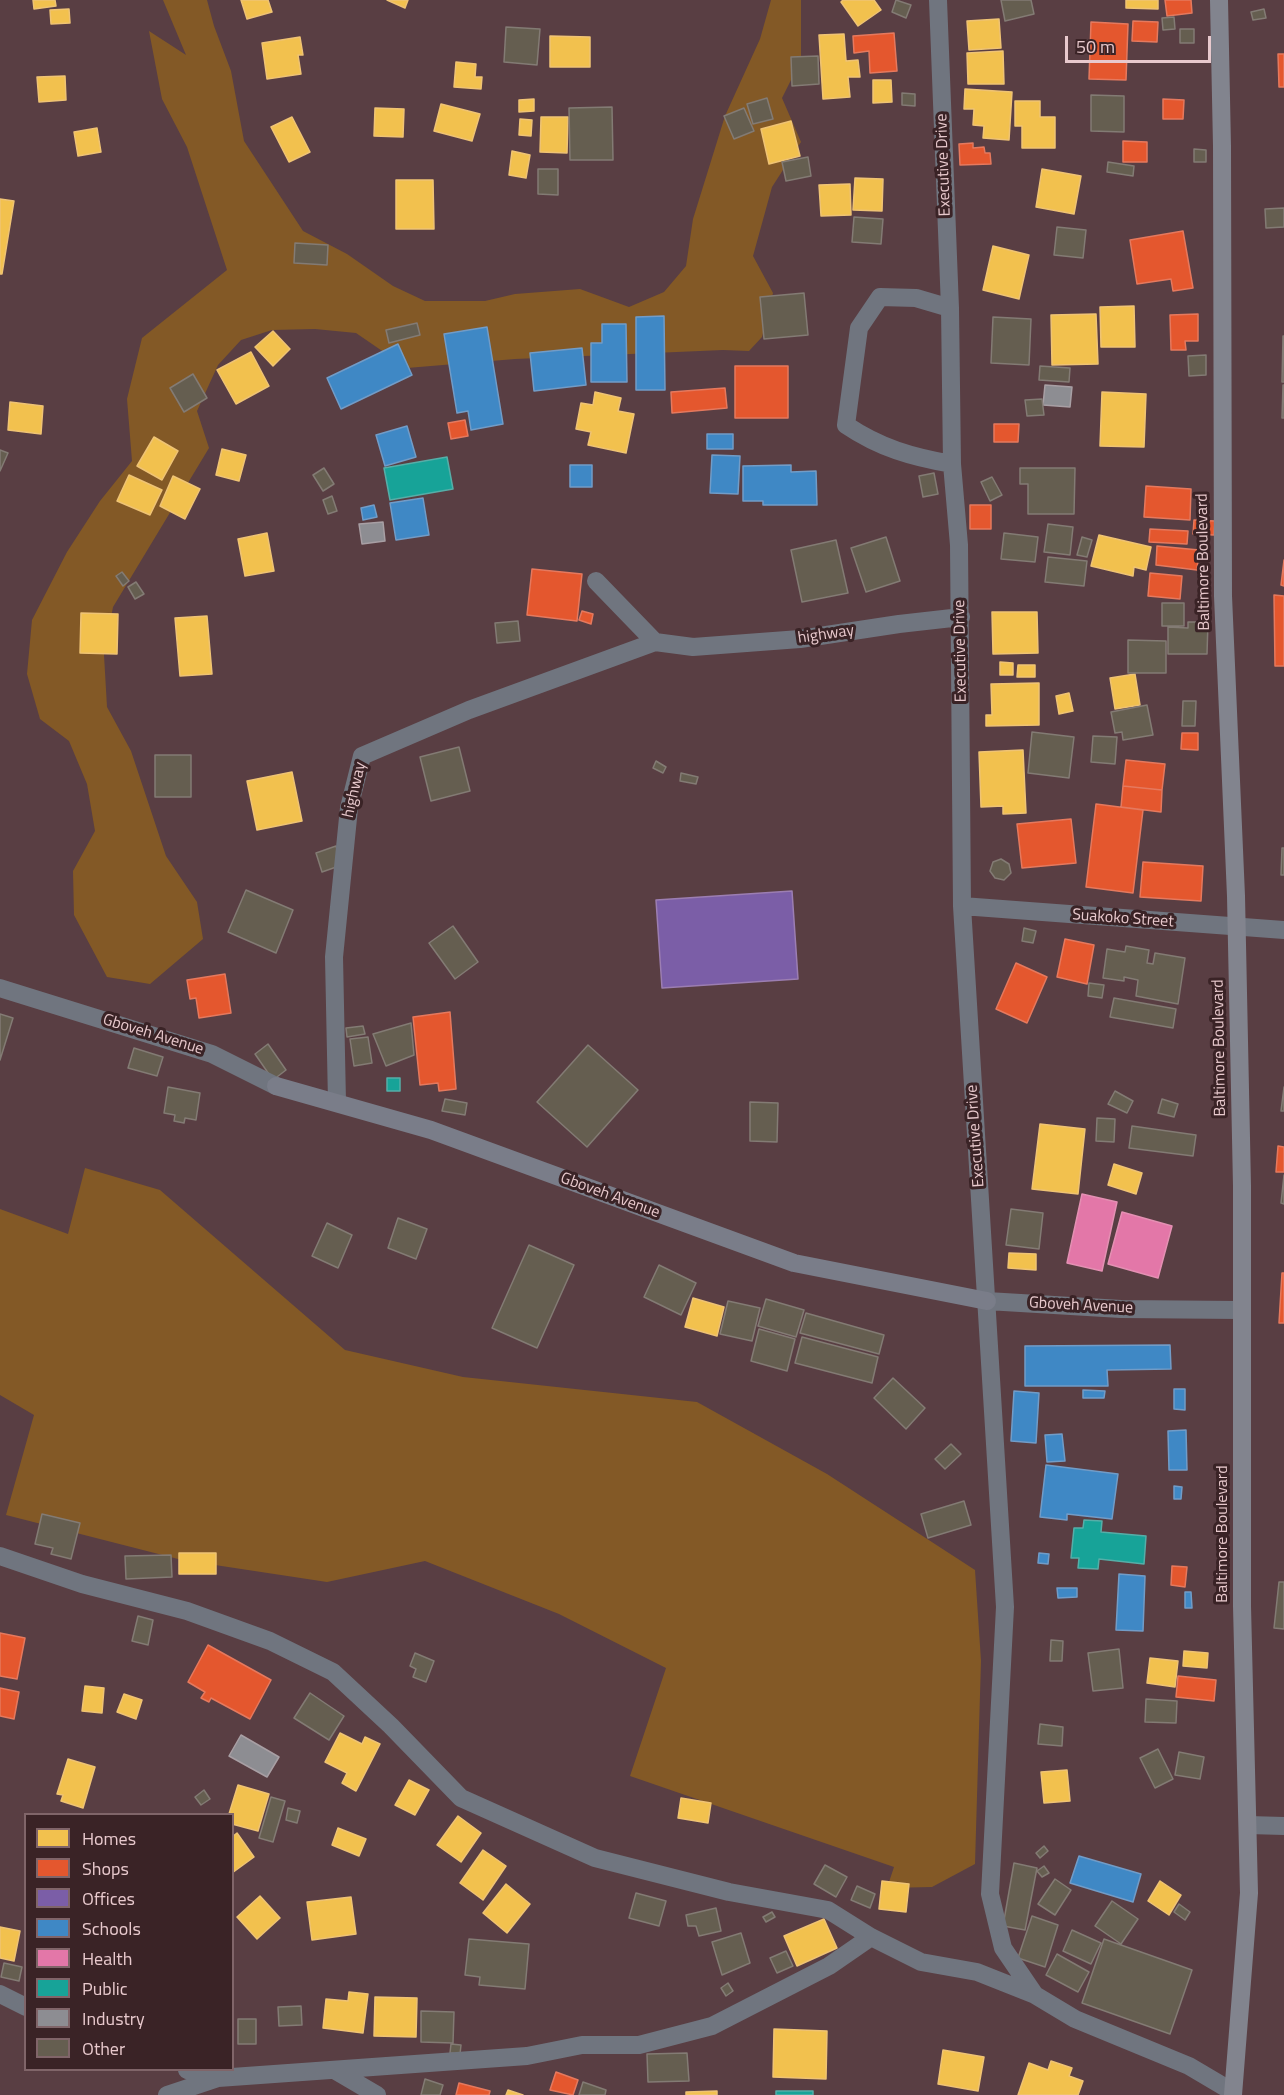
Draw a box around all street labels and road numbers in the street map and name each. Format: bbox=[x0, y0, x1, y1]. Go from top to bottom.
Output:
street label: Executive Drive bbox=[933, 113, 955, 217]
street label: Baltimore Boulevard bbox=[1193, 493, 1215, 631]
street label: Executive Drive bbox=[951, 599, 971, 703]
street label: highway bbox=[797, 622, 855, 648]
street label: highway bbox=[339, 760, 371, 820]
street label: Suakoko Street bbox=[1072, 906, 1174, 932]
street label: Baltimore Boulevard bbox=[1209, 979, 1231, 1117]
street label: Gboveh Avenue bbox=[100, 1011, 206, 1059]
street label: Executive Drive bbox=[963, 1084, 989, 1188]
street label: Gboveh Avenue bbox=[558, 1169, 662, 1223]
street label: Gboveh Avenue bbox=[1028, 1294, 1134, 1318]
street label: Baltimore Boulevard bbox=[1213, 1465, 1233, 1603]

